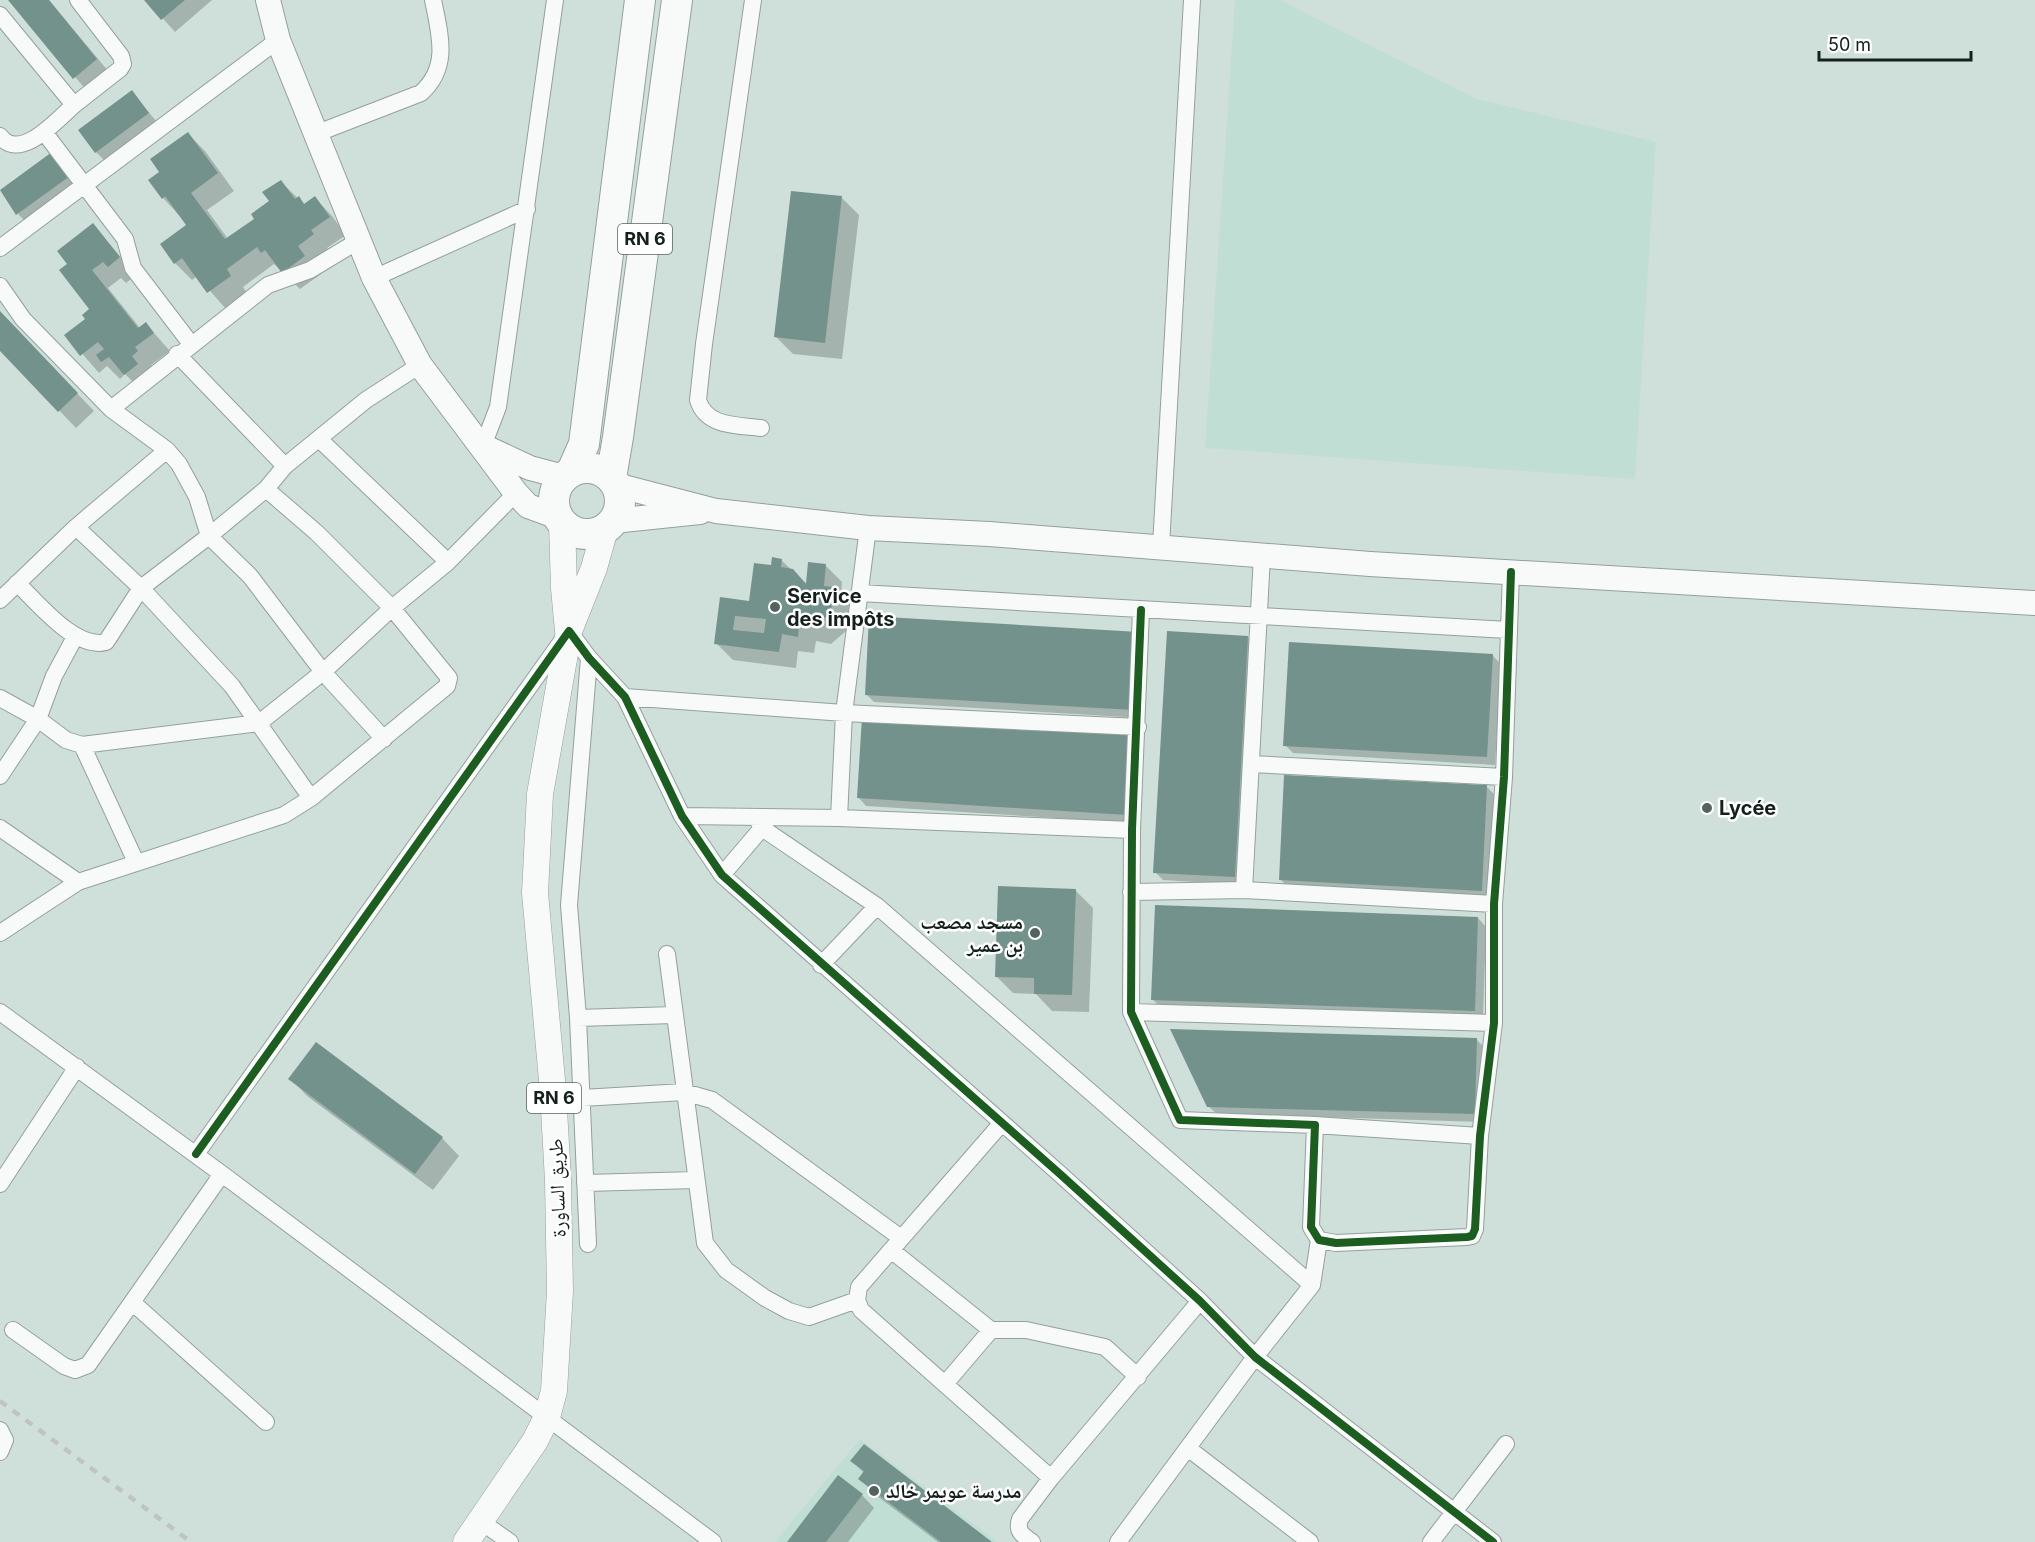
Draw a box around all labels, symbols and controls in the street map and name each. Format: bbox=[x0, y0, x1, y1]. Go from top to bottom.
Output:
scale bar bbox=[1819, 24, 1970, 62]
text: 50 m bbox=[1828, 34, 1871, 55]
road number: RN 6 bbox=[618, 224, 672, 254]
place label: Service des impôts bbox=[787, 584, 894, 631]
marker: Service des impôts bbox=[768, 600, 782, 614]
place label: Lycée bbox=[1719, 796, 1776, 820]
marker: Lycée bbox=[1700, 801, 1714, 815]
place label: مسجد مصعب بن عمير bbox=[920, 910, 1023, 958]
marker: مسجد مصعب بن عمير bbox=[1028, 926, 1042, 940]
road number: RN 6 bbox=[527, 1083, 581, 1113]
street label: طريق الساورة bbox=[543, 1138, 571, 1238]
place label: مدرسة عويمر خالد bbox=[886, 1479, 1021, 1503]
marker: مدرسة عويمر خالد bbox=[867, 1484, 881, 1498]

